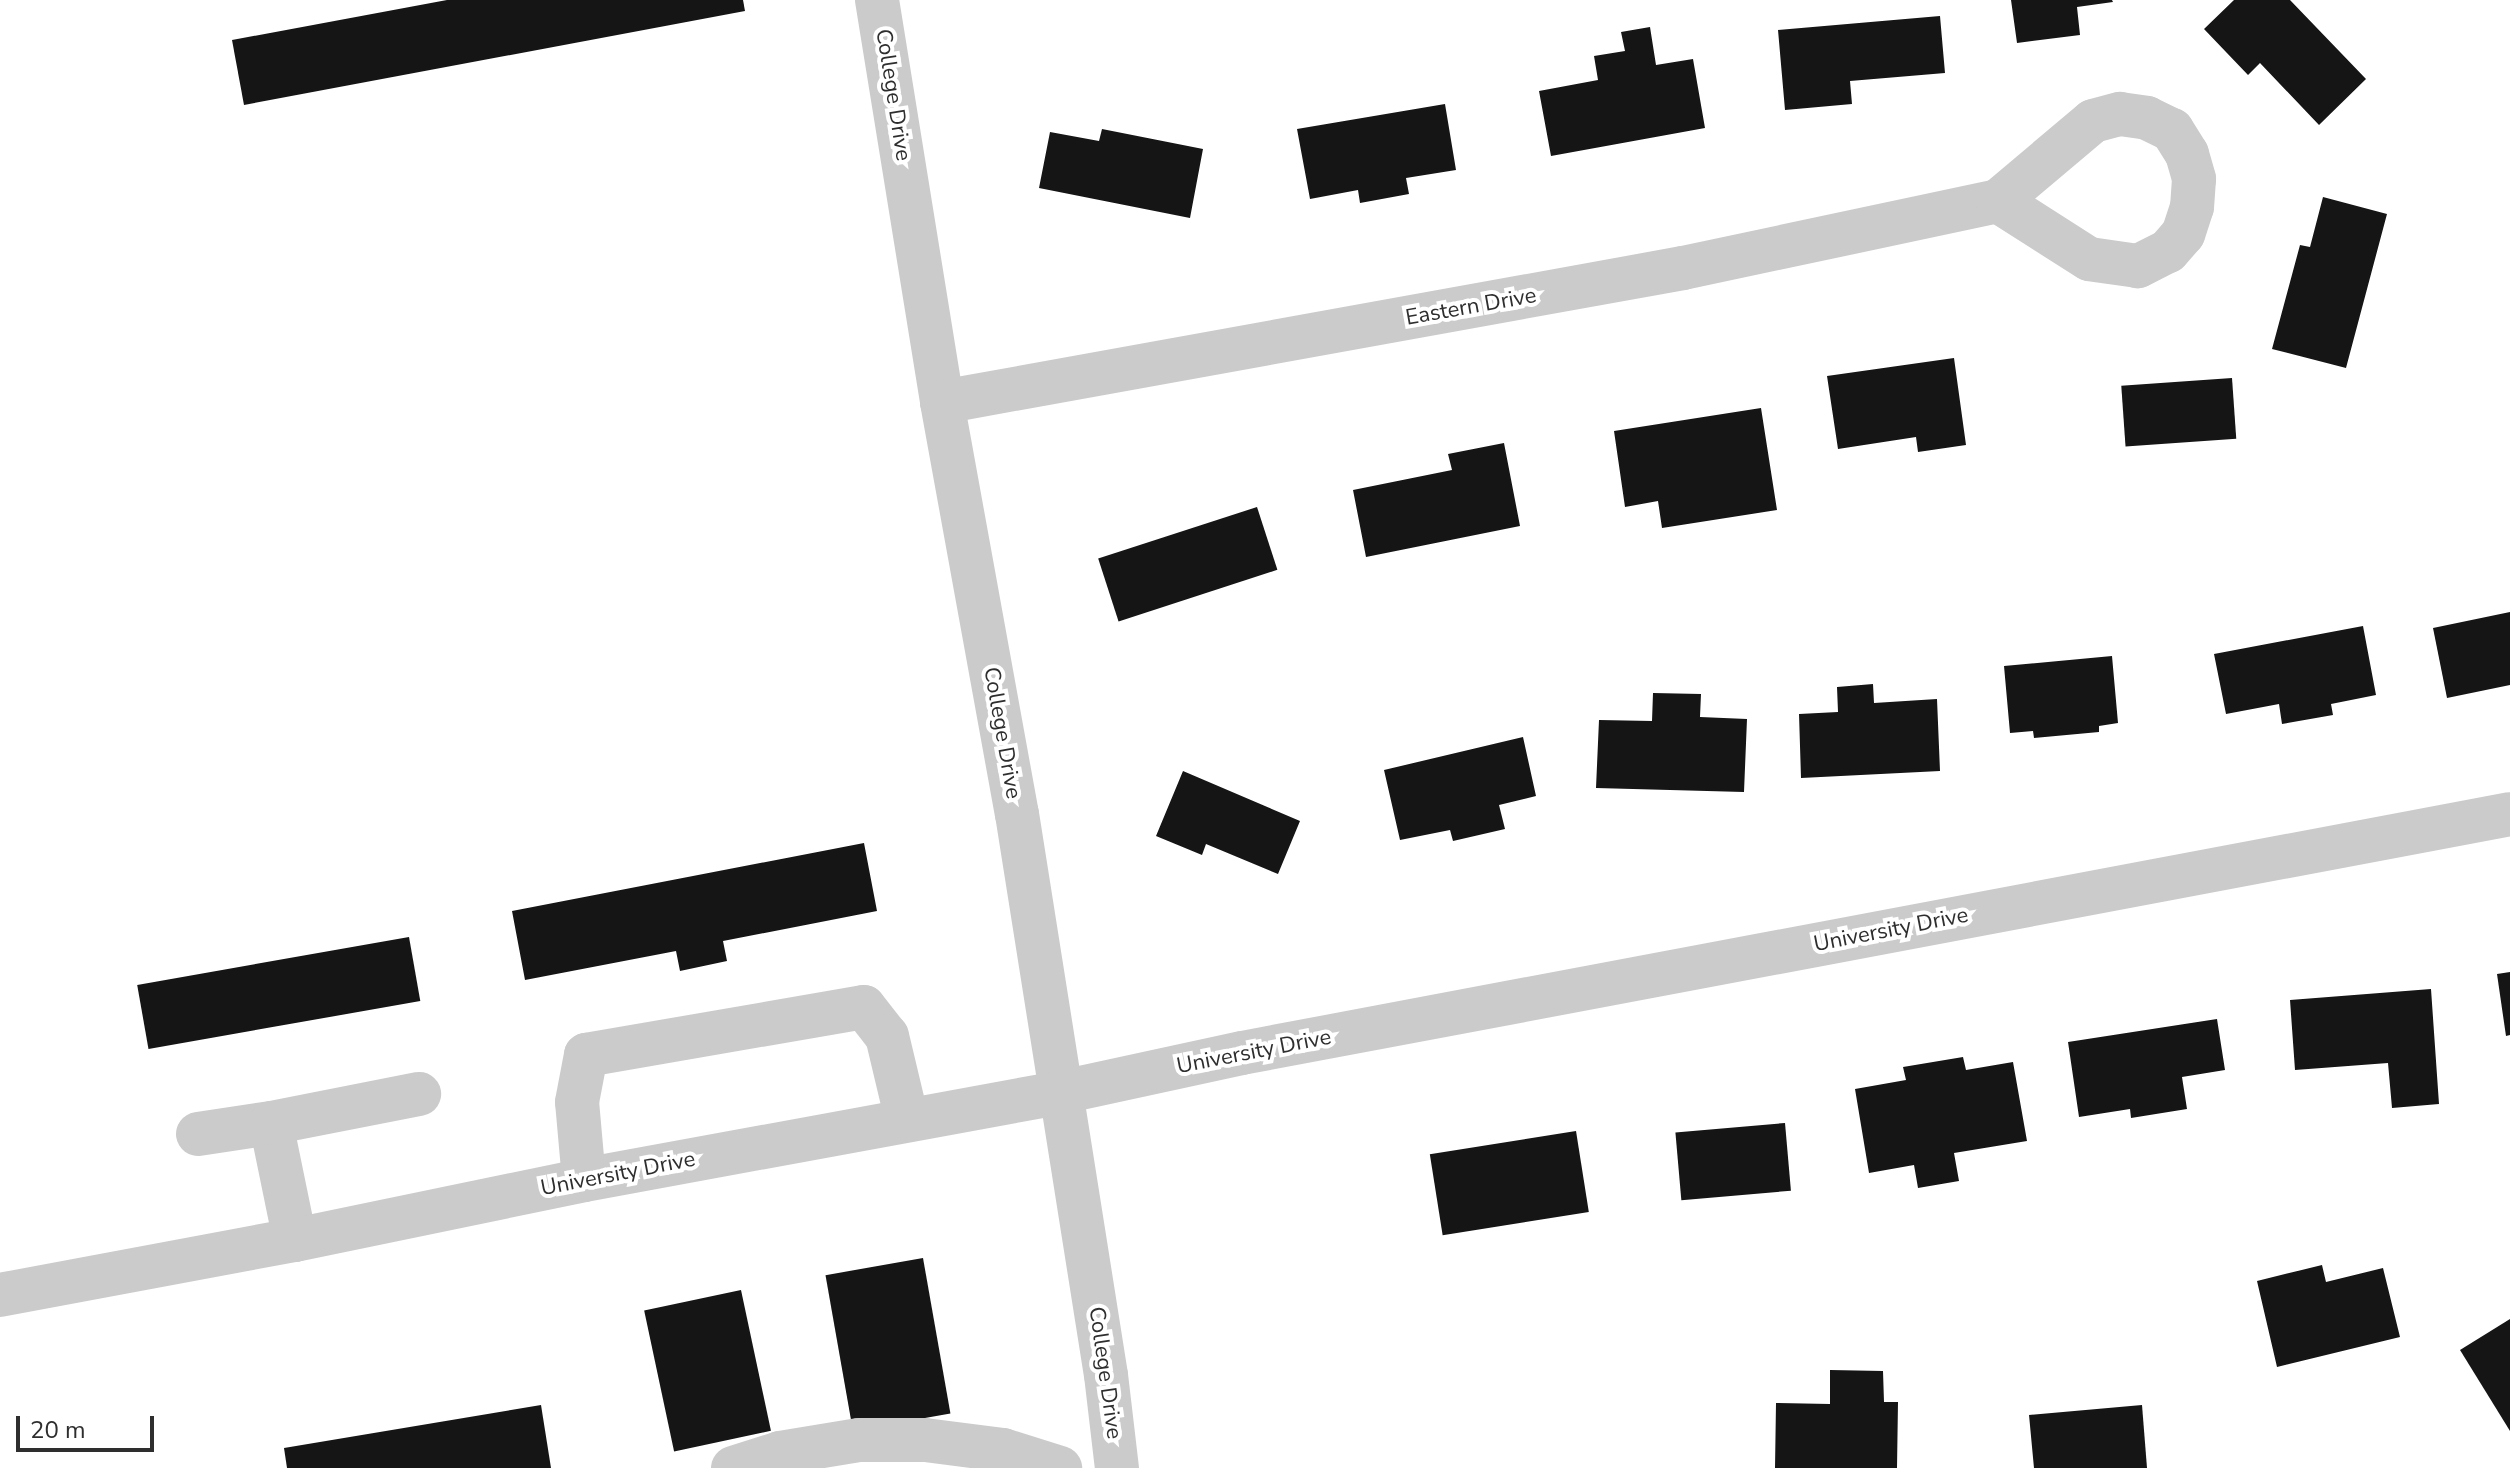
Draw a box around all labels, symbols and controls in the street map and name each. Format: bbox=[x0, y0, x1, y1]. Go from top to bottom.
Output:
street label: College Drive bbox=[870, 27, 916, 163]
street label: Eastern Drive bbox=[1404, 283, 1538, 331]
street label: College Drive bbox=[977, 665, 1027, 801]
street label: University Drive bbox=[1811, 902, 1971, 958]
street label: University Drive bbox=[1174, 1024, 1334, 1080]
street label: University Drive bbox=[538, 1146, 698, 1202]
street label: College Drive bbox=[1083, 1305, 1127, 1441]
scale bar bbox=[20, 1400, 158, 1450]
text: 20 m bbox=[30, 1414, 86, 1446]

